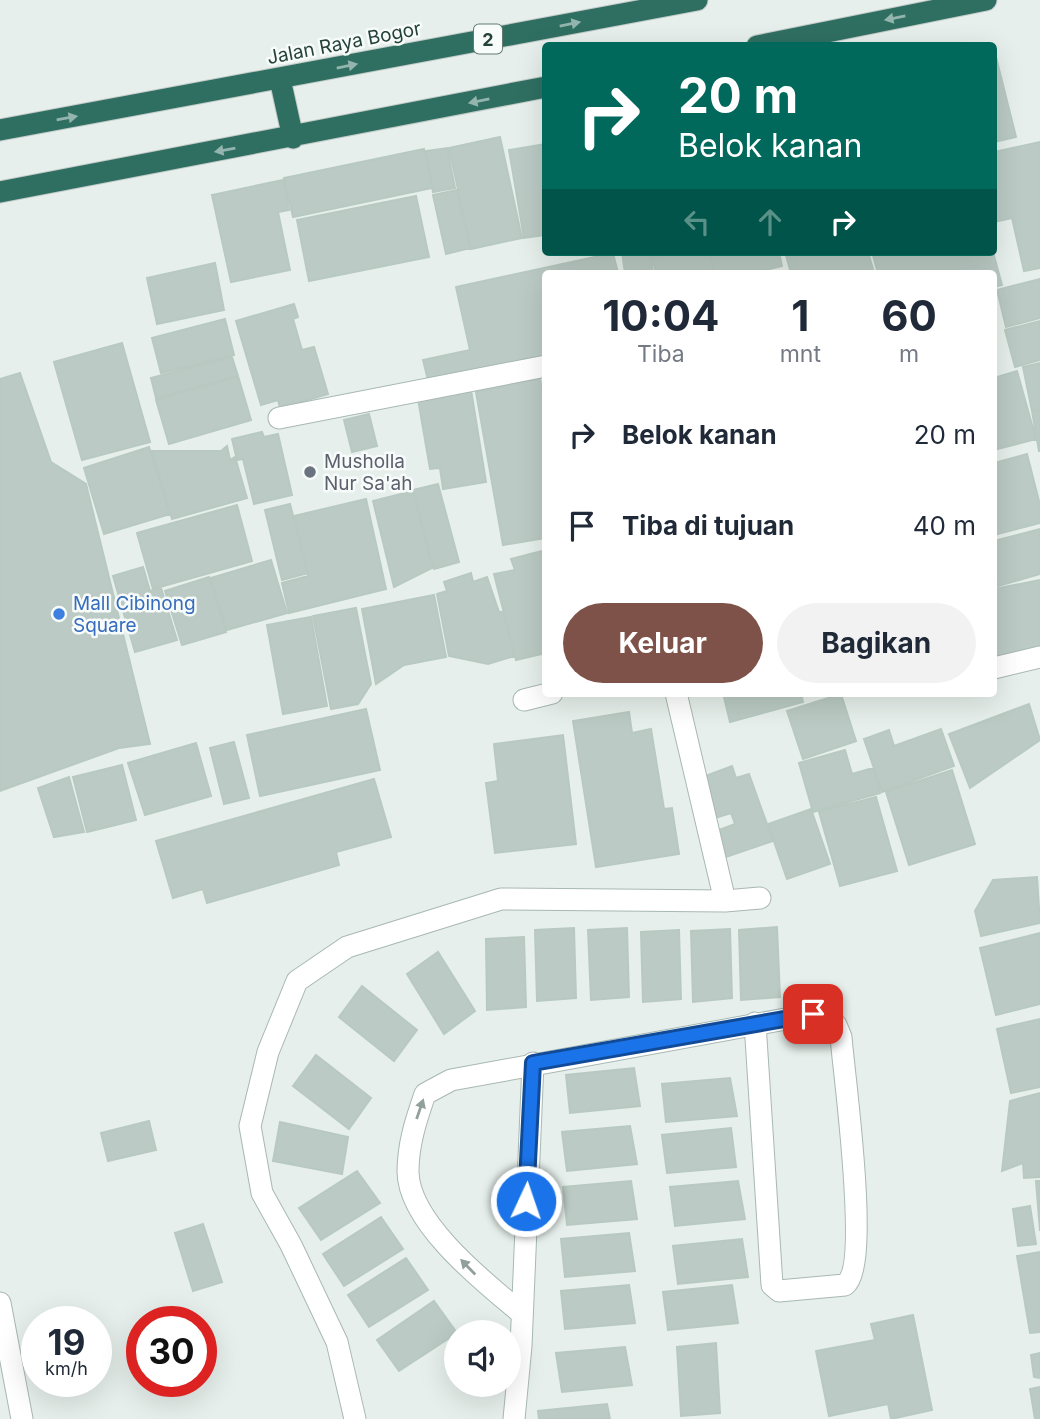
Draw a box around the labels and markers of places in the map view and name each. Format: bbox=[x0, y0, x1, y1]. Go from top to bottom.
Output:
place label: Musholla Nur Sa'ah bbox=[324, 450, 413, 495]
marker: Musholla Nur Sa'ah bbox=[302, 464, 318, 480]
place label: Mall Cibinong Square bbox=[73, 592, 196, 637]
marker: Mall Cibinong Square bbox=[51, 606, 67, 622]
pin bbox=[783, 984, 843, 1044]

